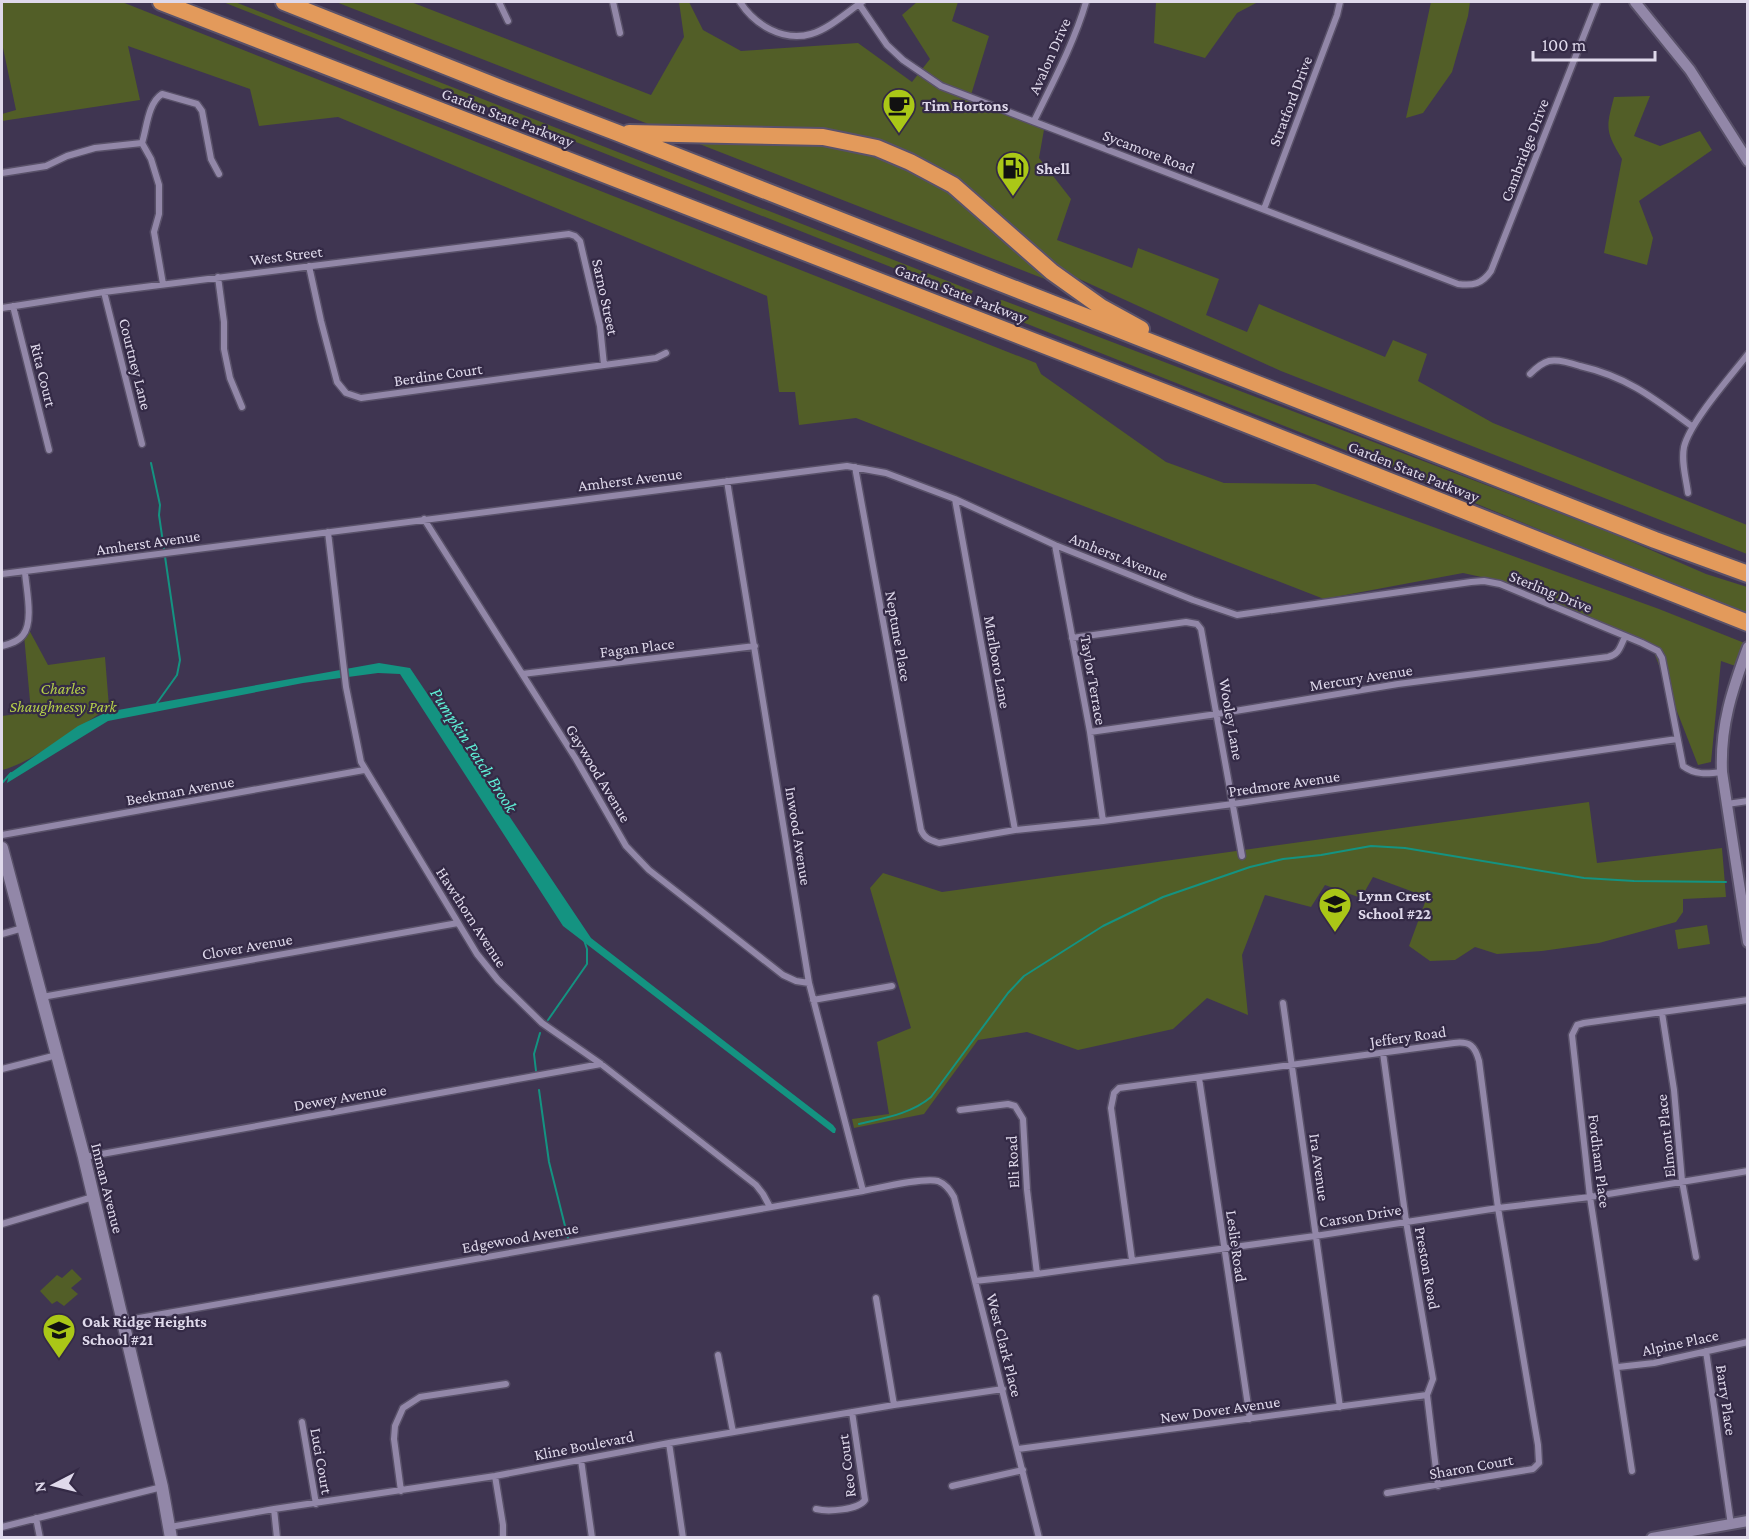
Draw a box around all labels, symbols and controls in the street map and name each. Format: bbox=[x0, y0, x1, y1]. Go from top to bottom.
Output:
street label: Avalon Drive bbox=[1025, 15, 1074, 97]
scale bar bbox=[1533, 24, 1654, 62]
text: 100 m bbox=[1542, 35, 1587, 55]
street label: Stratford Drive bbox=[1266, 54, 1315, 149]
street label: Garden State Parkway bbox=[439, 84, 577, 152]
cafe icon: Tim Hortons bbox=[881, 87, 917, 134]
street label: Cambridge Drive bbox=[1497, 96, 1553, 204]
place label: Tim Hortons bbox=[922, 97, 1009, 114]
street label: Sycamore Road bbox=[1100, 126, 1198, 178]
fuel station icon: Shell bbox=[995, 150, 1031, 197]
place label: Shell bbox=[1036, 160, 1070, 177]
street label: West Street bbox=[249, 243, 324, 268]
street label: Sarno Street bbox=[589, 257, 622, 338]
street label: Garden State Parkway bbox=[892, 260, 1030, 328]
street label: Courtney Lane bbox=[115, 317, 155, 412]
street label: Rita Court bbox=[27, 341, 60, 410]
street label: Berdine Court bbox=[393, 360, 484, 389]
street label: Garden State Parkway bbox=[1345, 437, 1482, 507]
street label: Amherst Avenue bbox=[577, 465, 683, 494]
street label: Amherst Avenue bbox=[95, 527, 201, 558]
street label: Amherst Avenue bbox=[1067, 529, 1171, 584]
street label: Sterling Drive bbox=[1507, 567, 1595, 617]
street label: Neptune Place bbox=[881, 590, 915, 683]
street label: Marlboro Lane bbox=[981, 614, 1014, 710]
street label: Taylor Terrace bbox=[1076, 634, 1110, 726]
street label: Fagan Place bbox=[599, 635, 675, 661]
street label: Mercury Avenue bbox=[1308, 661, 1414, 695]
street label: Wooley Lane bbox=[1215, 677, 1247, 761]
park label: Charles Shaughnessy Park bbox=[10, 680, 117, 716]
water label: Pumpkin Patch Brook bbox=[426, 684, 522, 817]
street label: Gaywood Avenue bbox=[562, 721, 634, 826]
street label: Predmore Avenue bbox=[1227, 767, 1341, 800]
street label: Beekman Avenue bbox=[125, 773, 235, 808]
street label: Inwood Avenue bbox=[782, 786, 815, 887]
street label: Hawthorn Avenue bbox=[433, 864, 510, 970]
school or university icon: Lynn Crest School #22 bbox=[1317, 886, 1353, 933]
place label: Lynn Crest School #22 bbox=[1358, 887, 1431, 922]
street label: Clover Avenue bbox=[200, 930, 294, 963]
street label: Jeffery Road bbox=[1367, 1023, 1448, 1052]
street label: Dewey Avenue bbox=[292, 1081, 388, 1115]
street label: Elmont Place bbox=[1653, 1093, 1678, 1179]
street label: Fordham Place bbox=[1585, 1113, 1614, 1209]
street label: Ira Avenue bbox=[1306, 1132, 1333, 1202]
street label: Eli Road bbox=[1003, 1135, 1022, 1189]
street label: Inman Avenue bbox=[88, 1141, 127, 1235]
street label: Carson Drive bbox=[1318, 1201, 1402, 1230]
street label: Leslie Road bbox=[1223, 1209, 1250, 1284]
street label: Edgewood Avenue bbox=[461, 1219, 580, 1257]
street label: Preston Road bbox=[1412, 1225, 1443, 1311]
street label: West Clark Place bbox=[983, 1292, 1026, 1399]
school or university icon: Oak Ridge Heights School #21 bbox=[41, 1312, 77, 1359]
place label: Oak Ridge Heights School #21 bbox=[82, 1313, 207, 1348]
street label: Alpine Place bbox=[1640, 1326, 1720, 1360]
street label: Barry Place bbox=[1712, 1364, 1740, 1437]
street label: New Dover Avenue bbox=[1159, 1393, 1281, 1426]
street label: Luci Court bbox=[307, 1427, 336, 1496]
street label: Kline Boulevard bbox=[533, 1427, 636, 1463]
street label: Reo Court bbox=[834, 1433, 859, 1498]
street label: Sharon Court bbox=[1428, 1451, 1515, 1482]
north arrow bbox=[24, 1455, 84, 1515]
text: N bbox=[30, 1480, 49, 1493]

